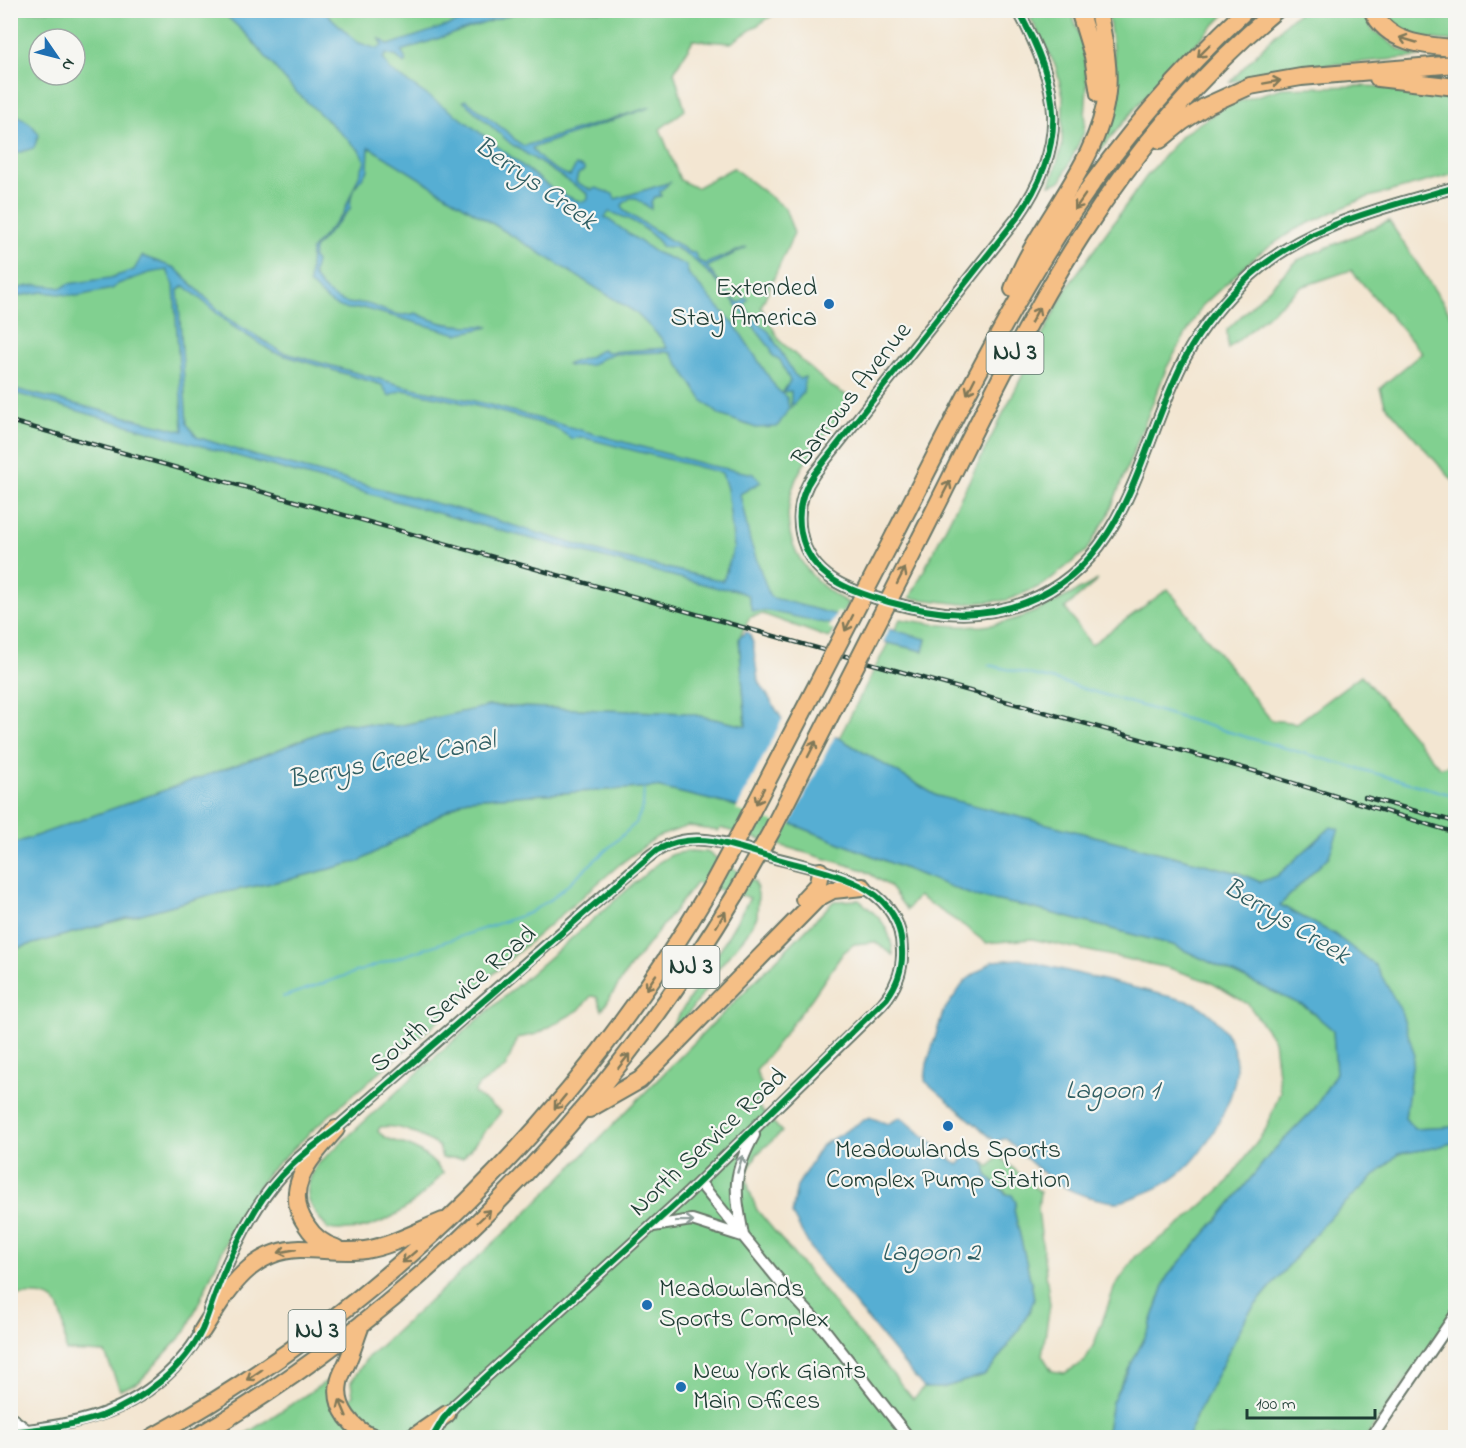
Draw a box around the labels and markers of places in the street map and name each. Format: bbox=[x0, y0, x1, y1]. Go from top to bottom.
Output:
place label: Extended Stay America bbox=[670, 270, 817, 338]
marker: Extended Stay America bbox=[822, 297, 836, 311]
marker: Meadowlands Sports Complex Pump Station bbox=[941, 1119, 955, 1133]
place label: Meadowlands Sports Complex Pump Station bbox=[826, 1132, 1070, 1200]
place label: Meadowlands Sports Complex bbox=[659, 1271, 829, 1339]
marker: Meadowlands Sports Complex bbox=[640, 1298, 654, 1312]
place label: New York Giants Main Offices bbox=[693, 1353, 866, 1421]
marker: New York Giants Main Offices bbox=[674, 1380, 688, 1394]

